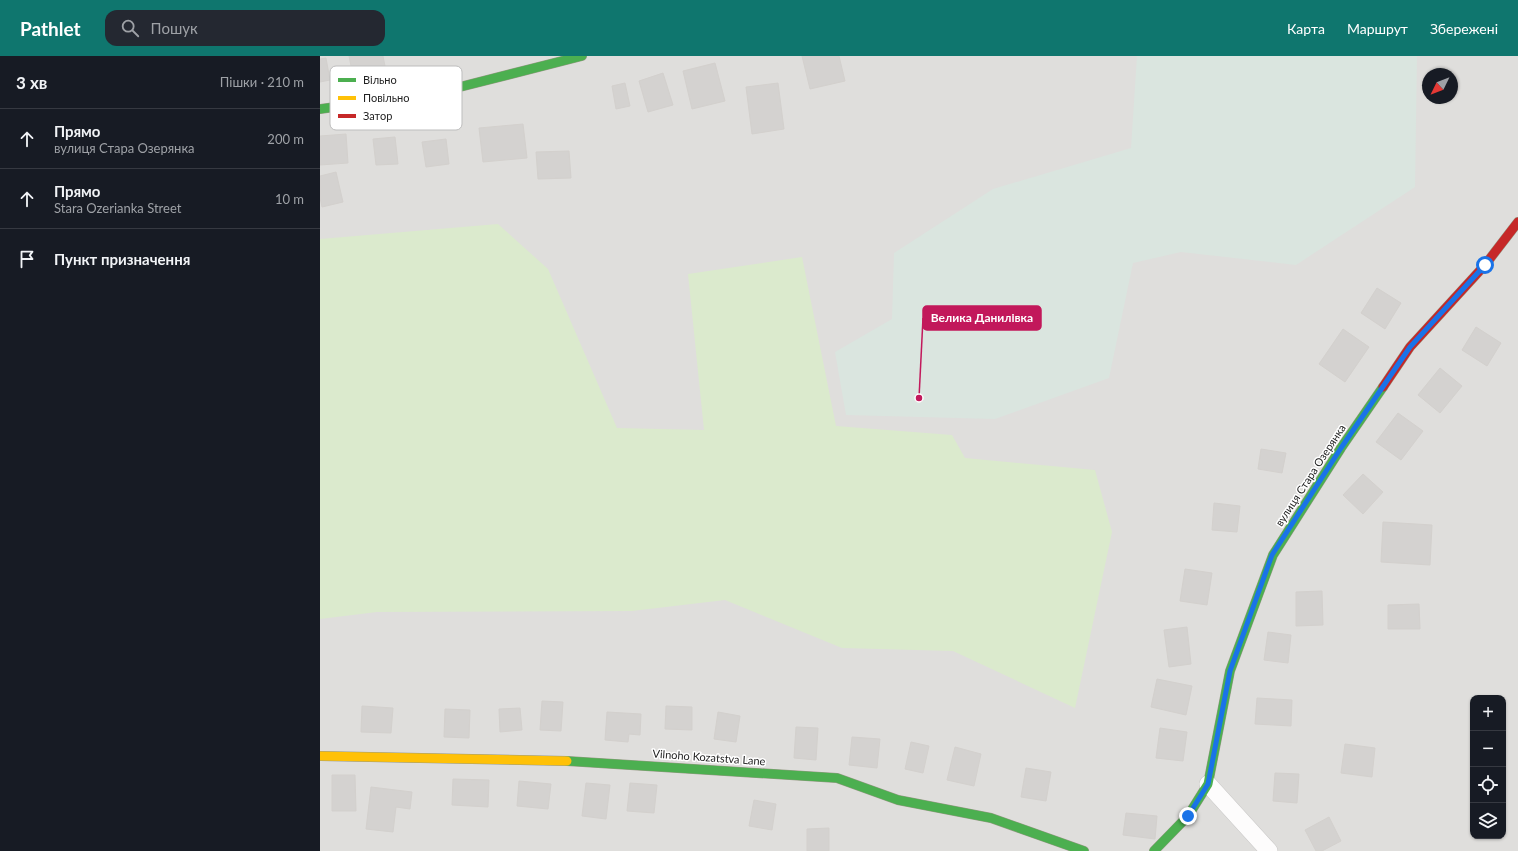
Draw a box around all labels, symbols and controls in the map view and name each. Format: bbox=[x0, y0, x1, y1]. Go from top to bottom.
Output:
search box bbox=[105, 10, 385, 46]
text: Pathlet bbox=[20, 17, 81, 40]
icon: search bbox=[119, 17, 141, 39]
text: Пошук bbox=[151, 19, 198, 37]
text: Карта bbox=[1287, 20, 1325, 37]
text: Маршрут bbox=[1347, 20, 1408, 37]
text: Збережені bbox=[1430, 20, 1498, 37]
legend bbox=[330, 66, 462, 130]
north arrow bbox=[1422, 68, 1458, 104]
text: 3 хв bbox=[16, 72, 47, 93]
text: Вільно bbox=[363, 73, 397, 86]
text: Пішки · 210 m bbox=[220, 74, 304, 90]
text: Повільно bbox=[363, 91, 409, 104]
text: Затор bbox=[363, 109, 392, 122]
text: Прямо bbox=[54, 122, 100, 140]
icon: ahead bbox=[16, 128, 38, 150]
text: 200 m bbox=[267, 131, 304, 147]
text: вулиця Стара Озерянка bbox=[54, 140, 195, 156]
text: Прямо bbox=[54, 182, 100, 200]
icon: ahead bbox=[16, 188, 38, 210]
text: 10 m bbox=[275, 191, 304, 207]
text: Stara Ozerianka Street bbox=[54, 200, 181, 216]
icon: arrive bbox=[16, 248, 38, 270]
text: Пункт призначення bbox=[54, 250, 190, 268]
route start bbox=[1476, 256, 1494, 274]
callout: Велика Данилівка bbox=[923, 306, 1041, 330]
text: Велика Данилівка bbox=[931, 310, 1033, 325]
street label: вулиця Стара Озерянка bbox=[1272, 422, 1348, 528]
map controls bbox=[1470, 695, 1506, 839]
button: + bbox=[1470, 695, 1506, 731]
button: − bbox=[1470, 731, 1506, 767]
street label: Vilnoho Kozatstva Lane bbox=[652, 747, 766, 767]
button: locate bbox=[1470, 767, 1506, 803]
button: layers bbox=[1470, 803, 1506, 839]
route end bbox=[1179, 807, 1197, 825]

